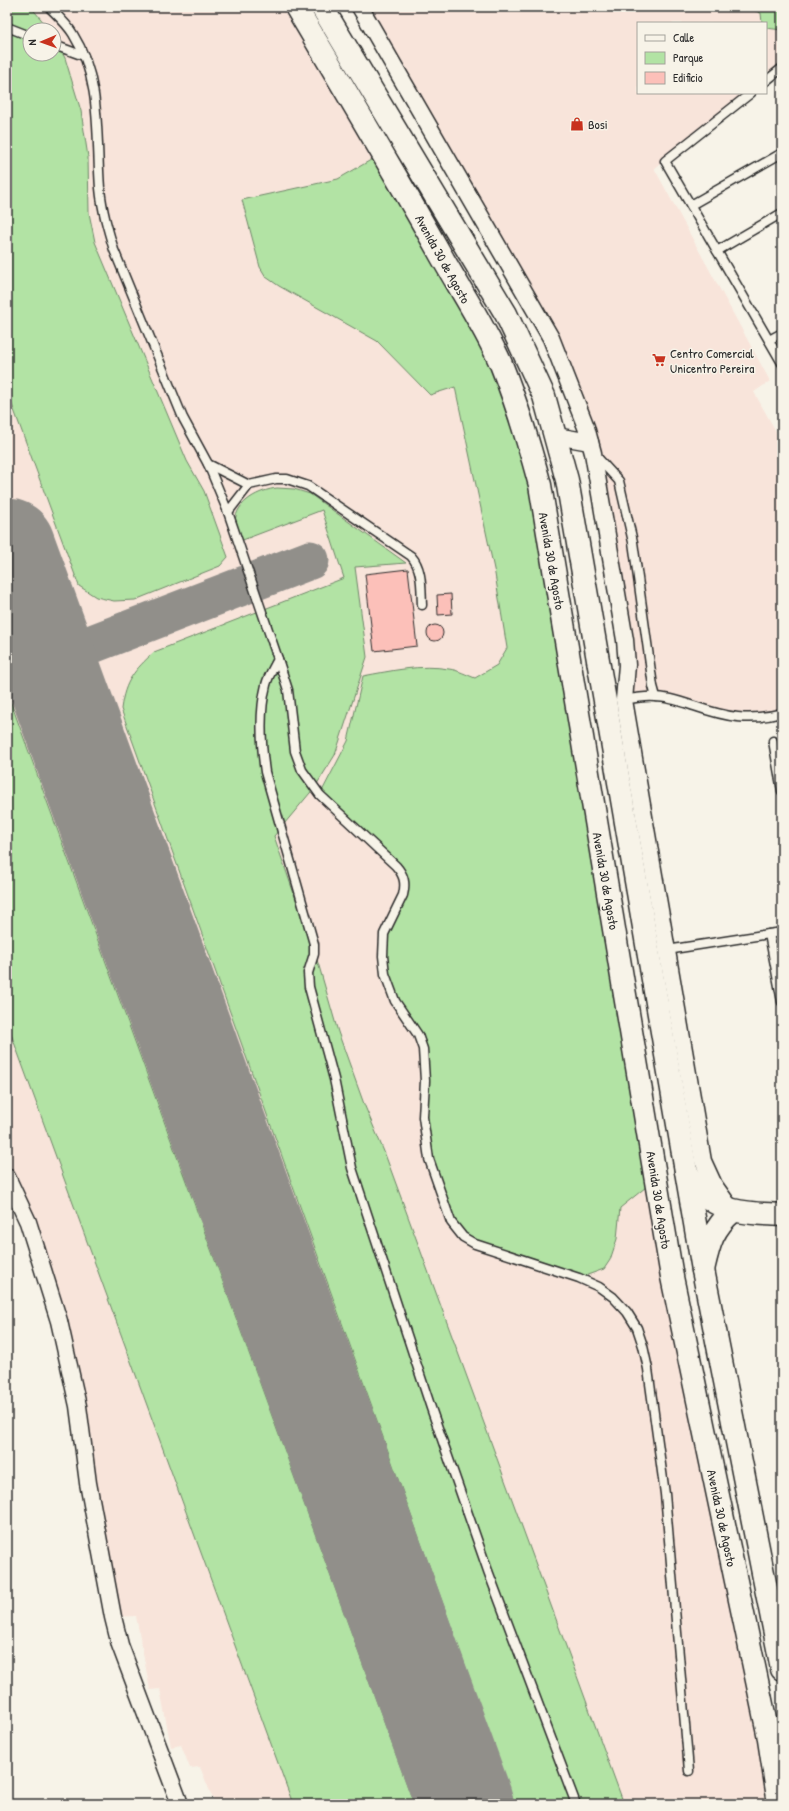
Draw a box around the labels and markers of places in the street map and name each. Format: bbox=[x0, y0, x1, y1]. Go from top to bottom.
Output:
place label: Bosi bbox=[588, 115, 608, 133]
shop icon: Bosi bbox=[569, 116, 585, 132]
place label: Centro Comercial Unicentro Pereira bbox=[670, 344, 754, 377]
supermarket icon: Centro Comercial Unicentro Pereira bbox=[651, 352, 667, 368]

